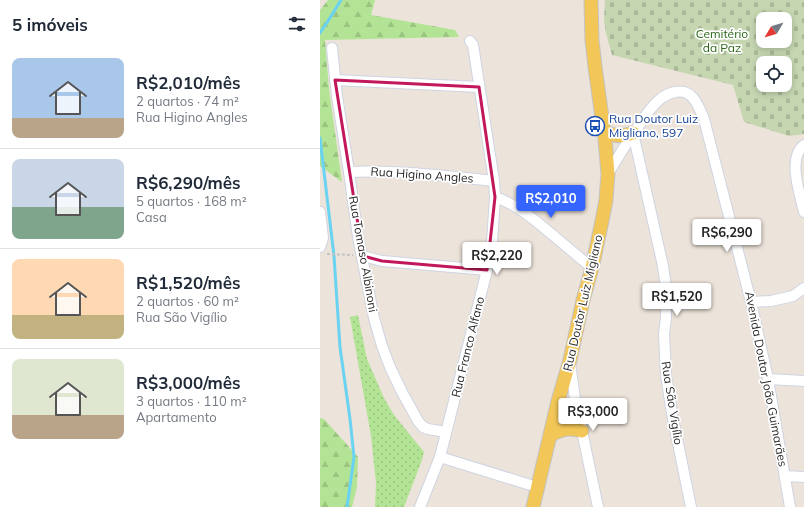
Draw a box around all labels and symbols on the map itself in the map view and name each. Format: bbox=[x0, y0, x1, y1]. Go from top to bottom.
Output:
north arrow bbox=[756, 12, 792, 48]
park label: Cemitério da Paz bbox=[696, 26, 748, 55]
place label: Rua Doutor Luiz Migliano, 597 bbox=[609, 111, 698, 140]
bus stop icon: Rua Doutor Luiz Migliano, 597 bbox=[584, 115, 606, 137]
street label: Rua Higino Angles bbox=[370, 163, 474, 186]
pin: R$2,010 bbox=[514, 185, 588, 219]
street label: Rua Tomaso Albinoni bbox=[346, 195, 381, 313]
pin: R$6,290 bbox=[690, 219, 764, 253]
street label: Rua Doutor Luiz Migliano bbox=[560, 233, 606, 373]
pin: R$2,220 bbox=[460, 242, 534, 276]
pin: R$1,520 bbox=[640, 283, 714, 317]
street label: Avenida Doutor João Guimarães bbox=[742, 290, 791, 468]
street label: Rua Franco Alfano bbox=[448, 295, 487, 399]
street label: Rua São Vigílio bbox=[658, 360, 687, 446]
pin: R$3,000 bbox=[556, 398, 630, 432]

